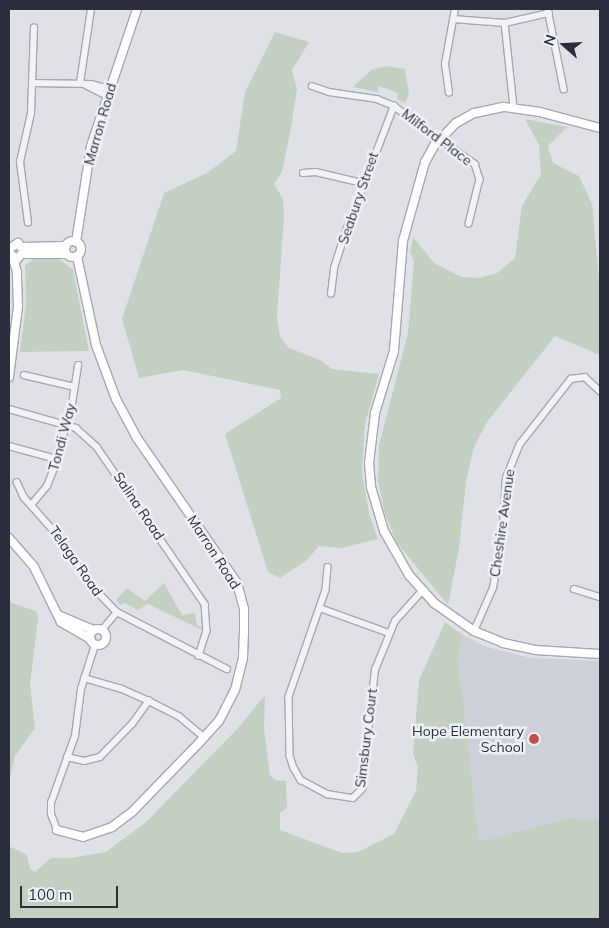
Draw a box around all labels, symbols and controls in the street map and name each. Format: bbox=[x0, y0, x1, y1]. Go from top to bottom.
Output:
north arrow bbox=[539, 20, 589, 70]
text: N bbox=[540, 32, 560, 48]
street label: Marron Road bbox=[80, 81, 120, 167]
street label: Milford Place bbox=[399, 105, 475, 169]
street label: Seabury Street bbox=[334, 150, 382, 246]
street label: Tondi Way bbox=[45, 401, 79, 473]
street label: Cheshire Avenue bbox=[486, 468, 518, 578]
street label: Salina Road bbox=[110, 469, 168, 543]
street label: Marron Road bbox=[184, 512, 244, 592]
street label: Telaga Road bbox=[46, 523, 106, 599]
street label: Simsbury Court bbox=[352, 687, 380, 789]
place label: Hope Elementary School bbox=[412, 723, 524, 756]
marker: Hope Elementary School bbox=[528, 733, 540, 745]
scale bar bbox=[22, 876, 120, 908]
text: 100 m bbox=[28, 885, 72, 904]

